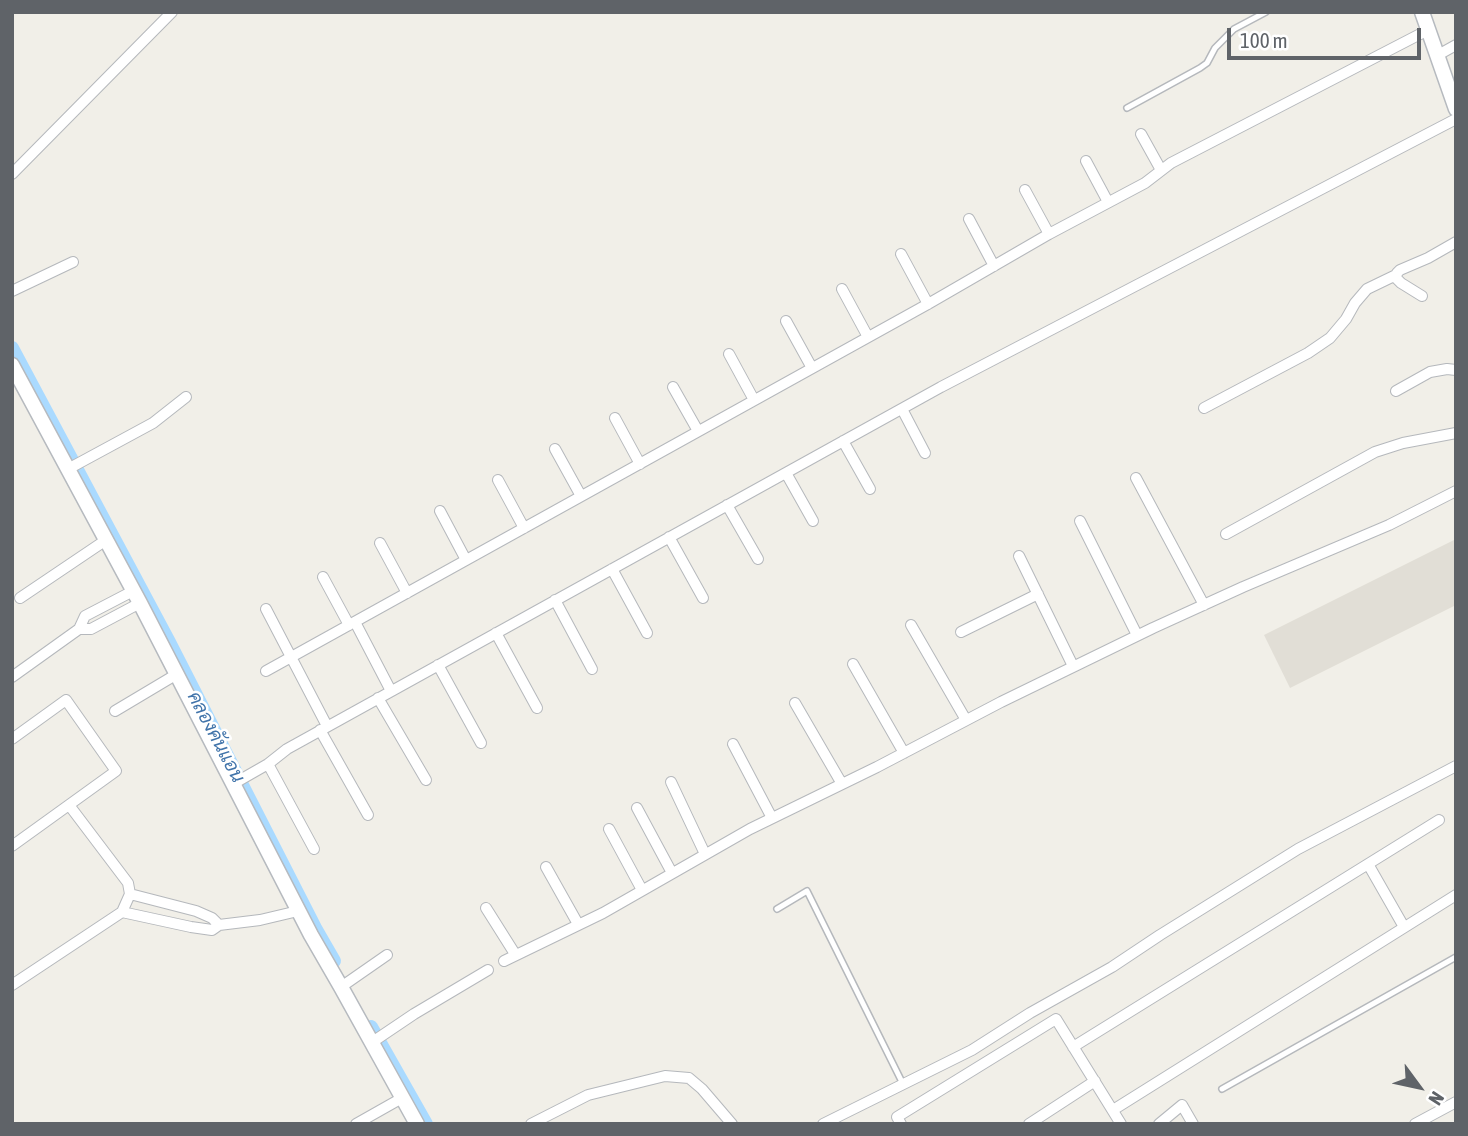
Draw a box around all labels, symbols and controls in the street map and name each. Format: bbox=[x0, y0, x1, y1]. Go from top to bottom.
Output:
scale bar bbox=[1230, 14, 1424, 58]
text: 100 m bbox=[1240, 28, 1288, 52]
water label: คลองคันแอน bbox=[182, 687, 250, 787]
north arrow bbox=[1384, 1052, 1454, 1122]
text: N bbox=[1424, 1088, 1449, 1109]

